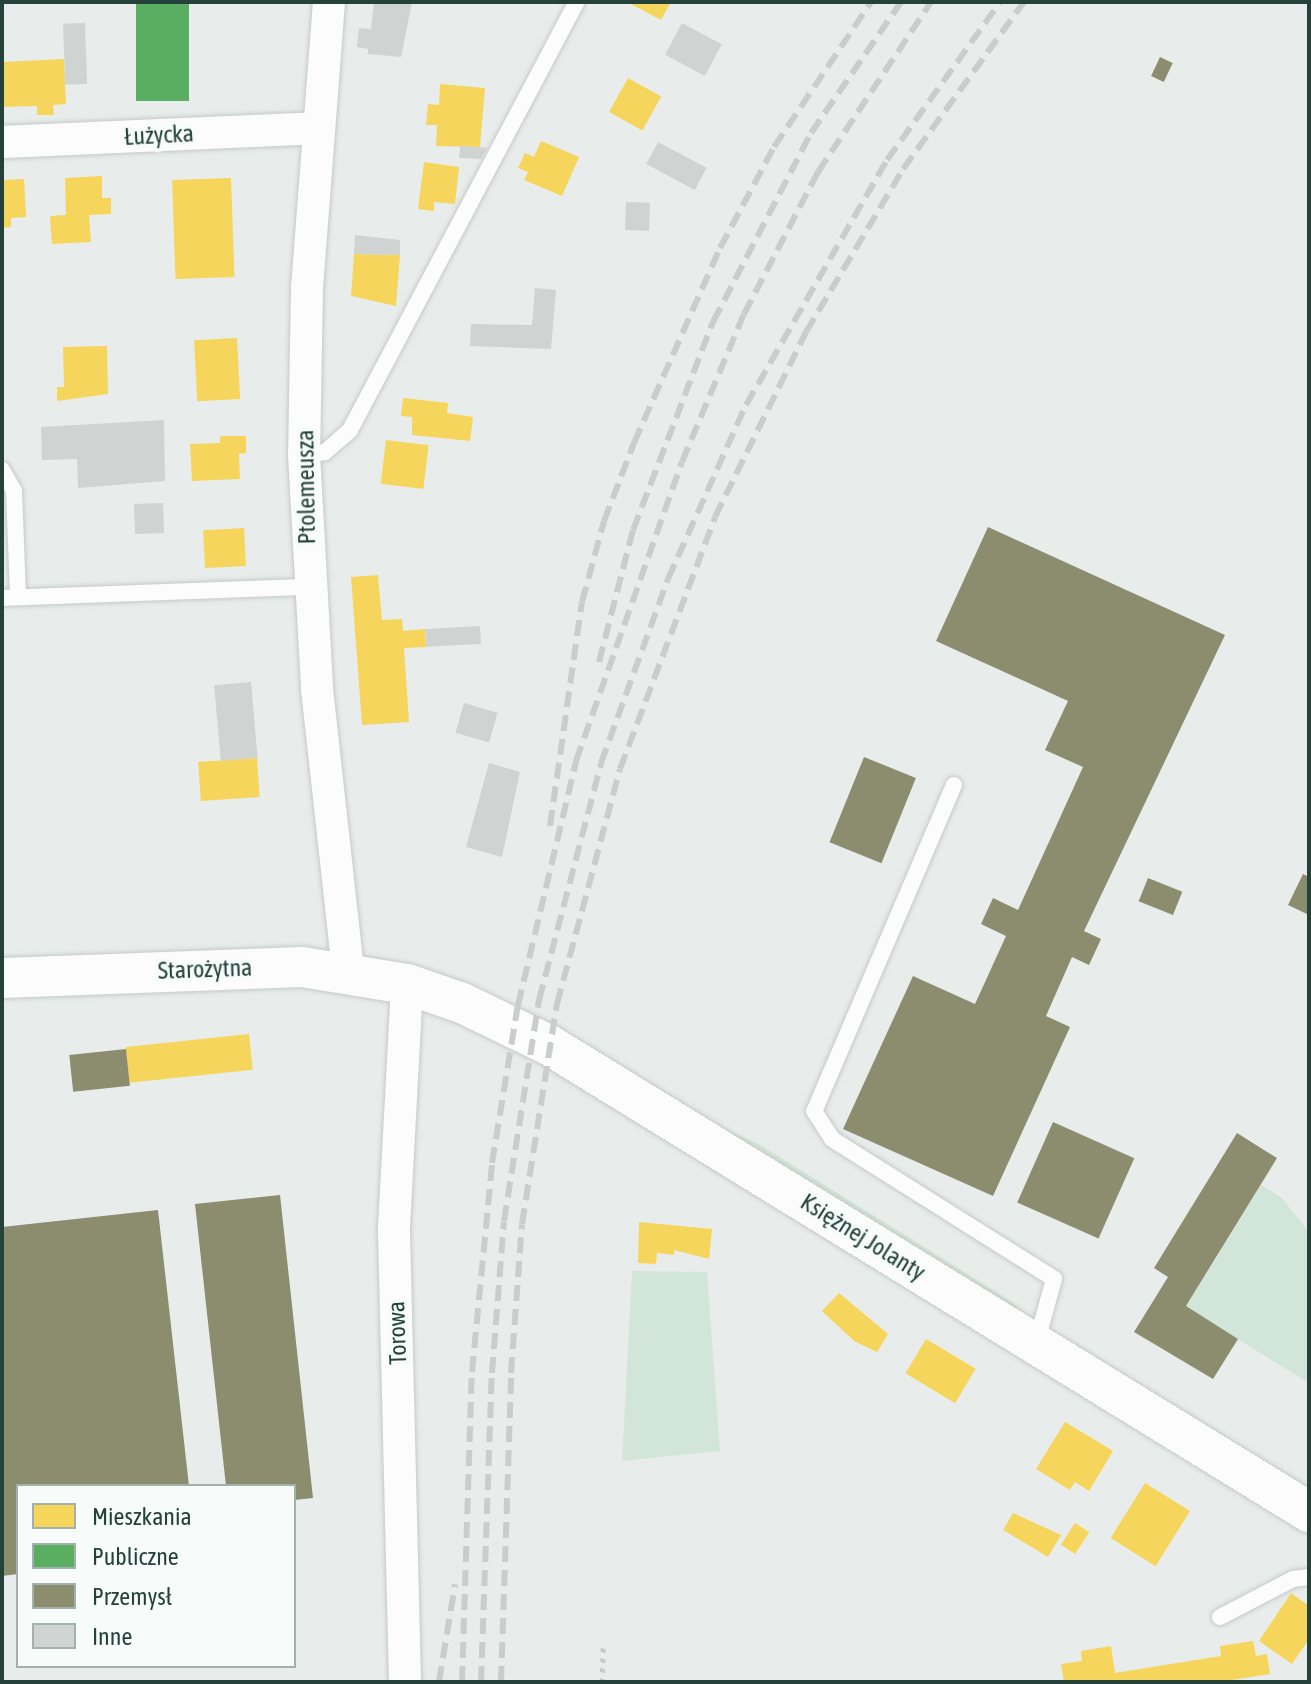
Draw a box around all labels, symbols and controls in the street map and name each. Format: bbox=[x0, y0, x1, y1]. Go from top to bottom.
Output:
street label: Łużycka bbox=[123, 119, 195, 151]
street label: Ptolemeusza bbox=[291, 429, 321, 545]
street label: Starożytna bbox=[157, 953, 253, 985]
street label: Księżnej Jolanty bbox=[795, 1187, 931, 1287]
street label: Torowa bbox=[381, 1301, 413, 1365]
legend bbox=[16, 1484, 296, 1668]
text: Mieszkania bbox=[92, 1503, 192, 1530]
text: Publiczne bbox=[92, 1543, 179, 1570]
text: Przemysł bbox=[92, 1583, 172, 1610]
text: Inne bbox=[92, 1623, 132, 1650]

